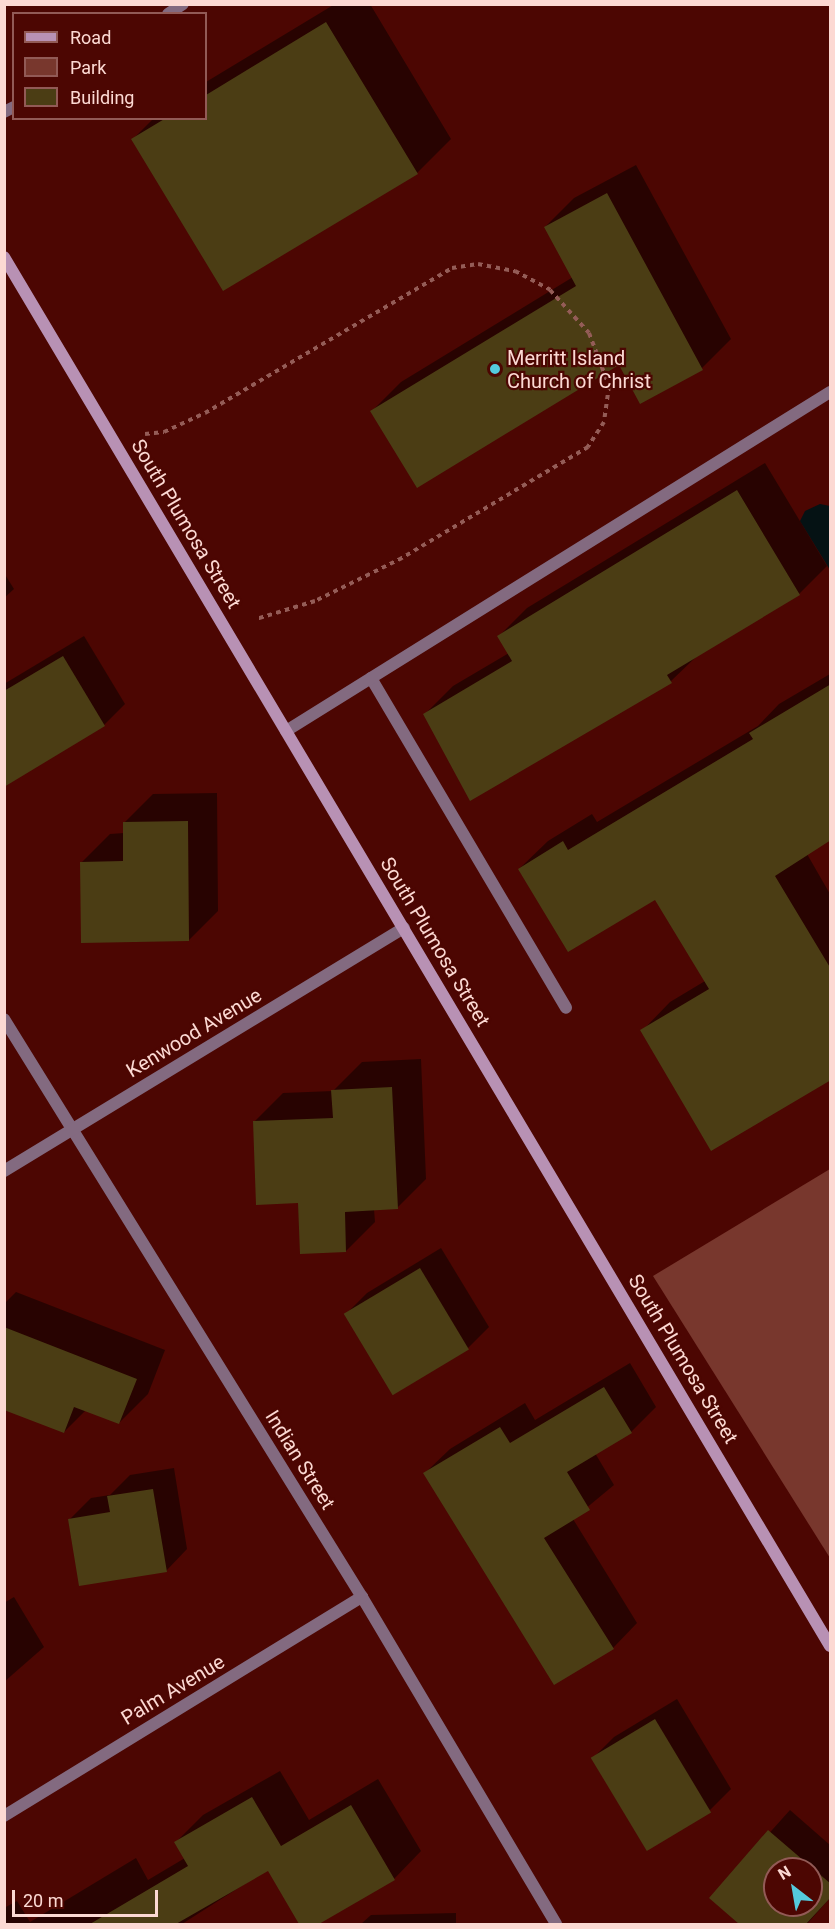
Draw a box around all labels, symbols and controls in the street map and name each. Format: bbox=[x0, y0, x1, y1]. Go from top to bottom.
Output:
legend bbox=[12, 12, 207, 120]
text: Road bbox=[70, 27, 111, 48]
text: Park bbox=[70, 57, 106, 78]
text: Building bbox=[70, 87, 134, 108]
place label: Merritt Island Church of Christ bbox=[507, 346, 651, 393]
marker: Merritt Island Church of Christ bbox=[488, 362, 502, 376]
street label: South Plumosa Street bbox=[126, 435, 246, 613]
street label: South Plumosa Street bbox=[375, 853, 495, 1031]
street label: Kenwood Avenue bbox=[122, 983, 266, 1083]
street label: South Plumosa Street bbox=[623, 1270, 743, 1448]
street label: Indian Street bbox=[260, 1406, 340, 1514]
street label: Palm Avenue bbox=[117, 1650, 229, 1730]
north arrow bbox=[763, 1857, 823, 1917]
text: N bbox=[775, 1862, 794, 1884]
scale bar bbox=[15, 1878, 160, 1916]
text: 20 m bbox=[23, 1890, 63, 1911]

